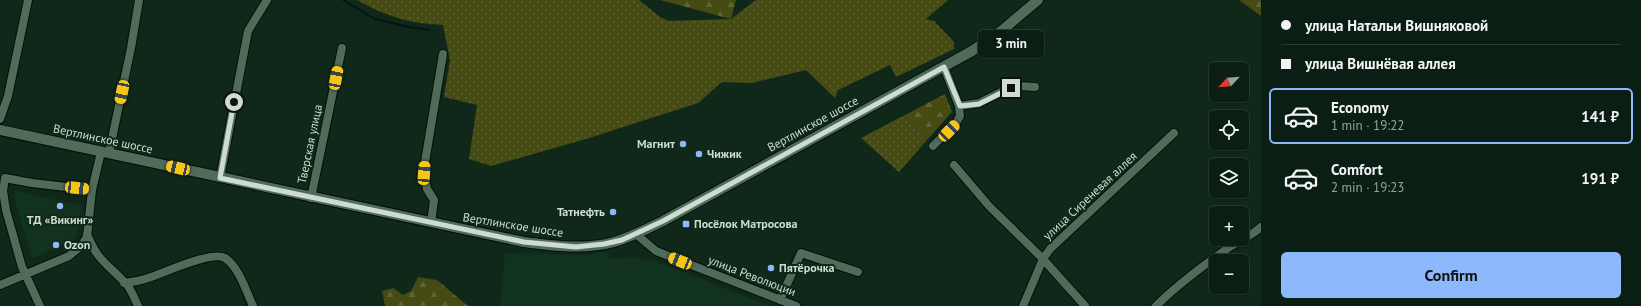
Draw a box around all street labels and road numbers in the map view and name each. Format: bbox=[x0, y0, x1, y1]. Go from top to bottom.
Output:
street label: Вертлинское шоссе bbox=[765, 92, 861, 155]
street label: Тверская улица bbox=[294, 103, 325, 185]
street label: Вертлинское шоссе bbox=[52, 121, 154, 156]
street label: улица Сиреневая аллея bbox=[1040, 148, 1140, 243]
street label: Вертлинское шоссе bbox=[462, 209, 564, 240]
street label: улица Революции bbox=[706, 252, 798, 299]

